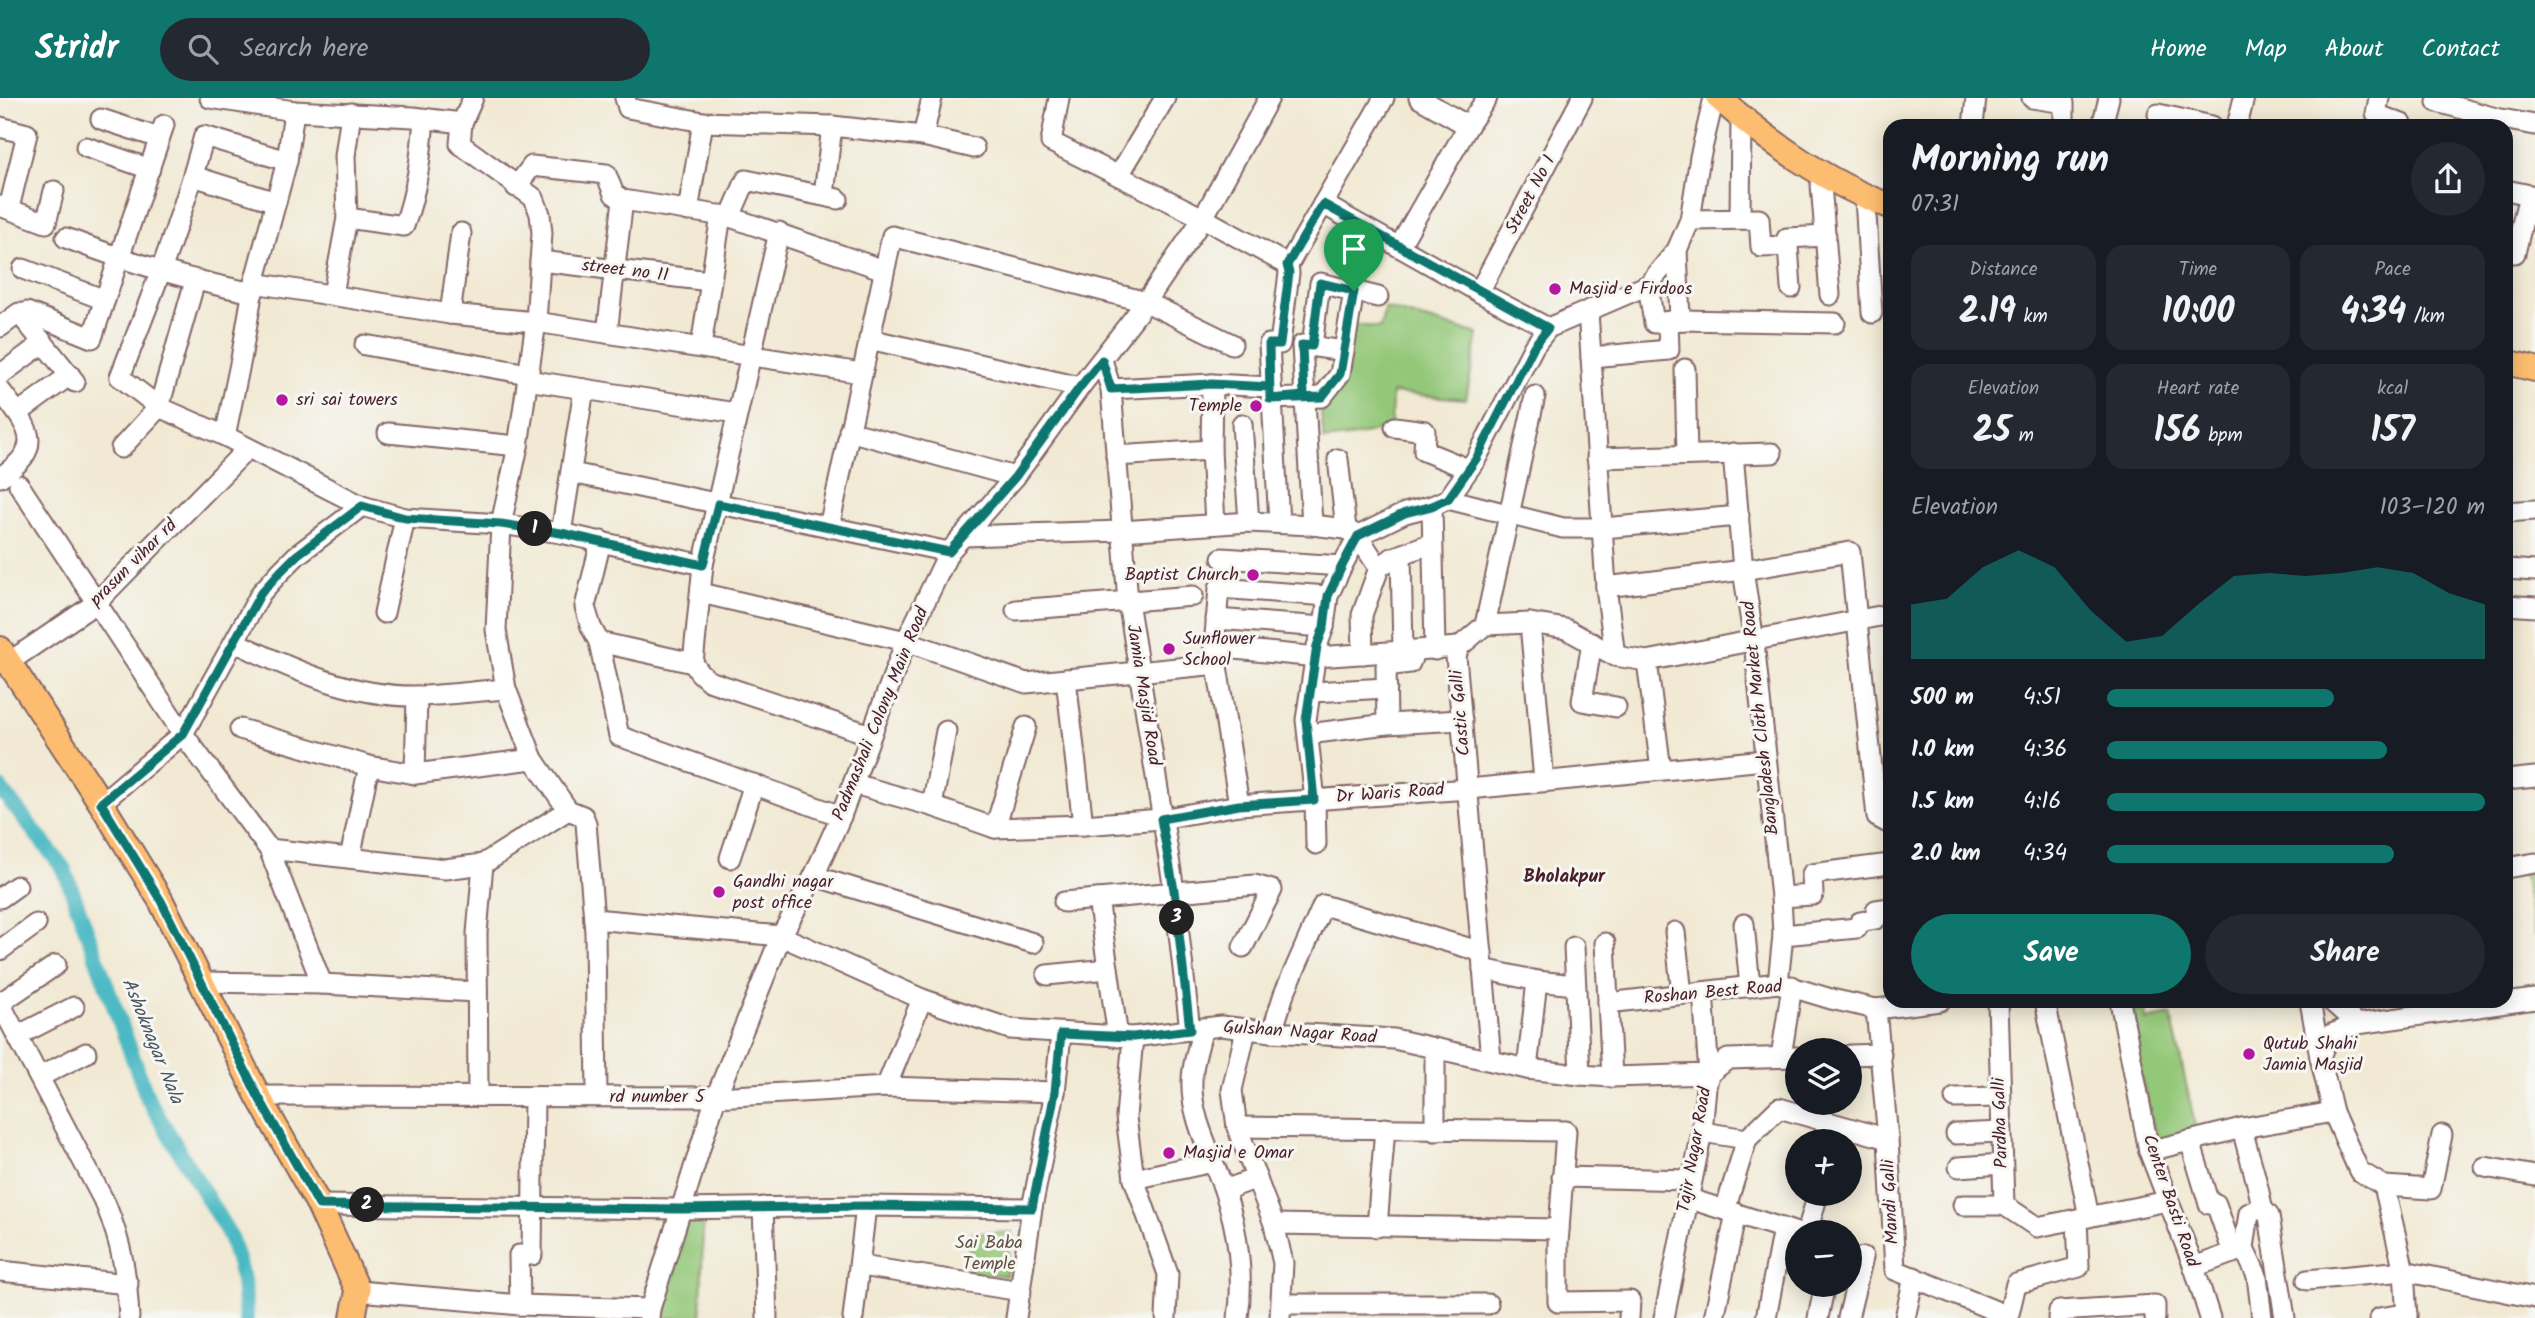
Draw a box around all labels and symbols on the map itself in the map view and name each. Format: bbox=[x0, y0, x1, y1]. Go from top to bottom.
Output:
street label: Street No 1 bbox=[1498, 150, 1564, 240]
pin bbox=[1324, 219, 1384, 291]
street label: street no 11 bbox=[580, 251, 670, 291]
place label: Masjid e Firdoos bbox=[1569, 275, 1693, 304]
marker: Masjid e Firdoos bbox=[1547, 281, 1563, 297]
place label: sri sai towers bbox=[296, 386, 398, 415]
marker: sri sai towers bbox=[274, 392, 290, 408]
place label: Temple bbox=[1189, 392, 1242, 421]
marker: Temple bbox=[1248, 398, 1264, 414]
street label: prasun vihar rd bbox=[83, 512, 185, 614]
pin: 1 bbox=[518, 512, 552, 546]
place label: Baptist Church bbox=[1125, 561, 1239, 590]
marker: Baptist Church bbox=[1245, 567, 1261, 583]
street label: Bangladesh Cloth Market Road bbox=[1734, 599, 1788, 836]
street label: Padmashali Colony Main Road bbox=[825, 602, 938, 825]
street label: Jamia Masjid Road bbox=[1118, 622, 1169, 769]
place label: Sunflower School bbox=[1183, 625, 1256, 675]
marker: Sunflower School bbox=[1161, 641, 1177, 657]
street label: Castic Galli bbox=[1443, 668, 1479, 757]
street label: Dr Waris Road bbox=[1335, 776, 1446, 812]
district label: Bholakpur bbox=[1523, 862, 1606, 892]
place label: Gandhi nagar post office bbox=[732, 868, 834, 918]
marker: Gandhi nagar post office bbox=[711, 884, 727, 900]
pin: 3 bbox=[1160, 900, 1194, 936]
street label: Roshan Best Road bbox=[1643, 972, 1784, 1013]
water label: Ashoknagar Nala bbox=[113, 973, 191, 1110]
street label: Gulshan Nagar Road bbox=[1222, 1013, 1379, 1053]
place label: Qutub Shahi Jamia Masjid bbox=[2263, 1030, 2363, 1080]
marker: Qutub Shahi Jamia Masjid bbox=[2241, 1046, 2257, 1062]
street label: Pardha Galli bbox=[1985, 1076, 2017, 1169]
street label: rd number 5 bbox=[609, 1083, 706, 1112]
street label: Tajir Nagar Road bbox=[1670, 1084, 1720, 1215]
street label: Center Basti Road bbox=[2134, 1131, 2207, 1272]
place label: Masjid e Omar bbox=[1183, 1139, 1294, 1168]
marker: Masjid e Omar bbox=[1161, 1145, 1177, 1161]
street label: Mandi Galli bbox=[1874, 1158, 1908, 1245]
pin: 2 bbox=[350, 1188, 384, 1222]
park label: Sai Baba Temple bbox=[955, 1229, 1023, 1279]

